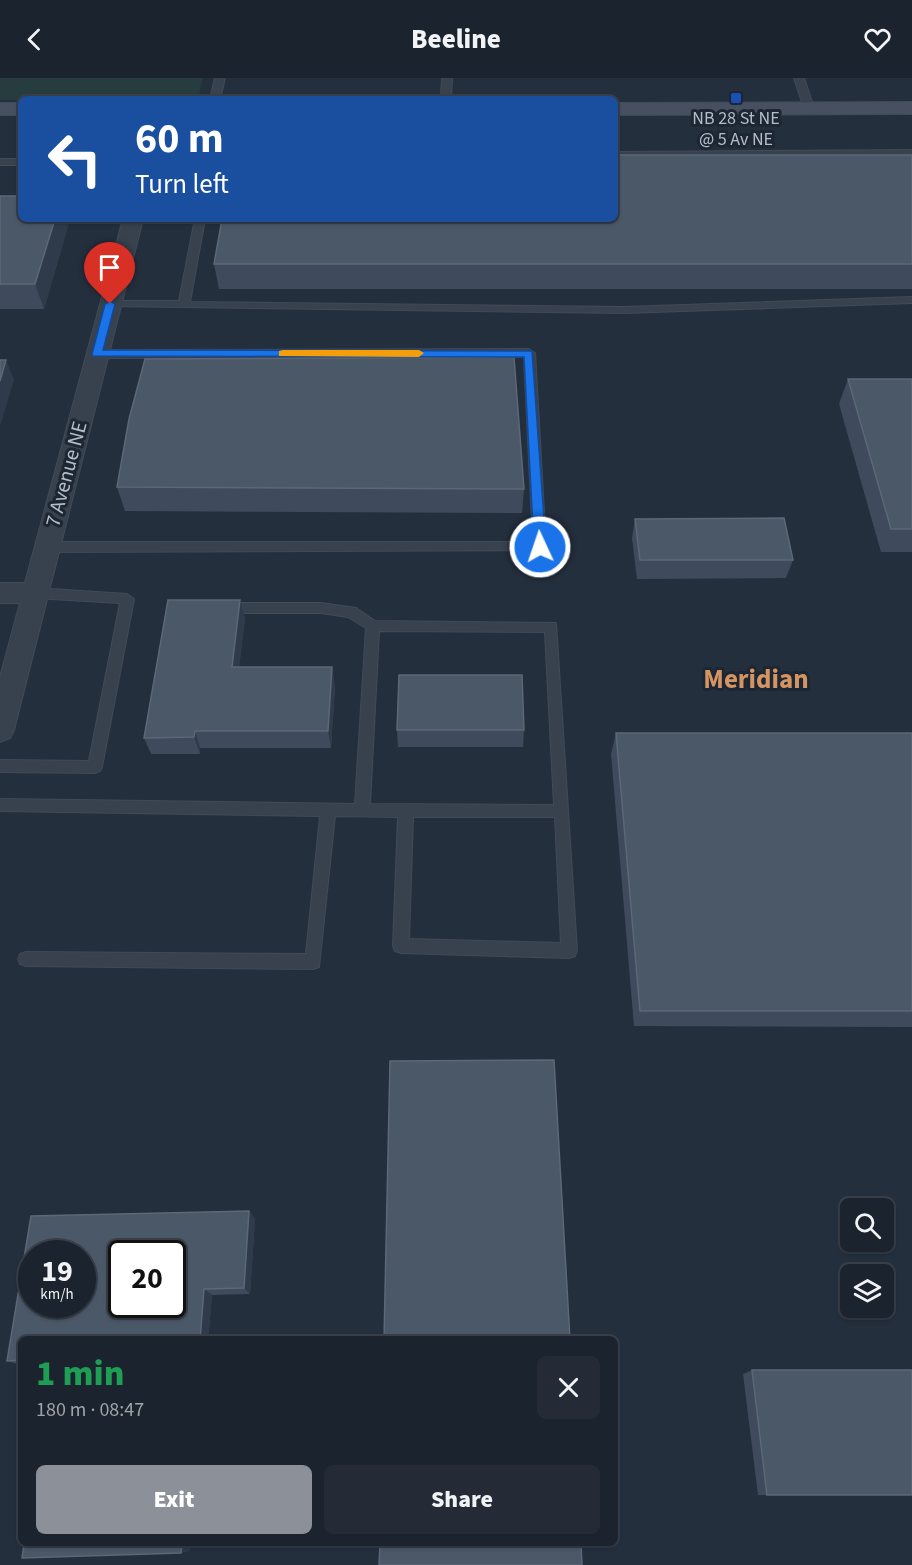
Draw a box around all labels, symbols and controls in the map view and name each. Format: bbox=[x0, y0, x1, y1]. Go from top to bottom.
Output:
text: Beeline bbox=[411, 20, 501, 59]
icon: back bbox=[18, 23, 51, 56]
icon: heart bbox=[861, 23, 894, 56]
marker: NB 28 St NE @ 5 Av NE bbox=[729, 91, 743, 105]
place label: NB 28 St NE @ 5 Av NE bbox=[692, 106, 780, 152]
text: 60 m bbox=[135, 109, 224, 169]
icon: left bbox=[36, 120, 114, 198]
text: Turn left bbox=[135, 165, 229, 204]
pin bbox=[84, 242, 135, 304]
icon: arrive bbox=[93, 251, 126, 284]
street label: 7 Avenue NE bbox=[38, 418, 94, 530]
position arrow bbox=[508, 515, 572, 579]
district label: Meridian bbox=[703, 660, 809, 699]
map controls bbox=[840, 1198, 894, 1318]
button: search bbox=[840, 1198, 894, 1252]
speed limit sign: 20 bbox=[108, 1240, 186, 1318]
text: 19 bbox=[41, 1250, 73, 1293]
button: layers bbox=[840, 1264, 894, 1318]
text: km/h bbox=[40, 1284, 74, 1305]
text: 1 min bbox=[36, 1348, 124, 1399]
button: close bbox=[537, 1356, 600, 1419]
text: 180 m · 08:47 bbox=[36, 1396, 144, 1424]
button: Exit bbox=[36, 1465, 312, 1534]
button: Share bbox=[324, 1465, 600, 1534]

